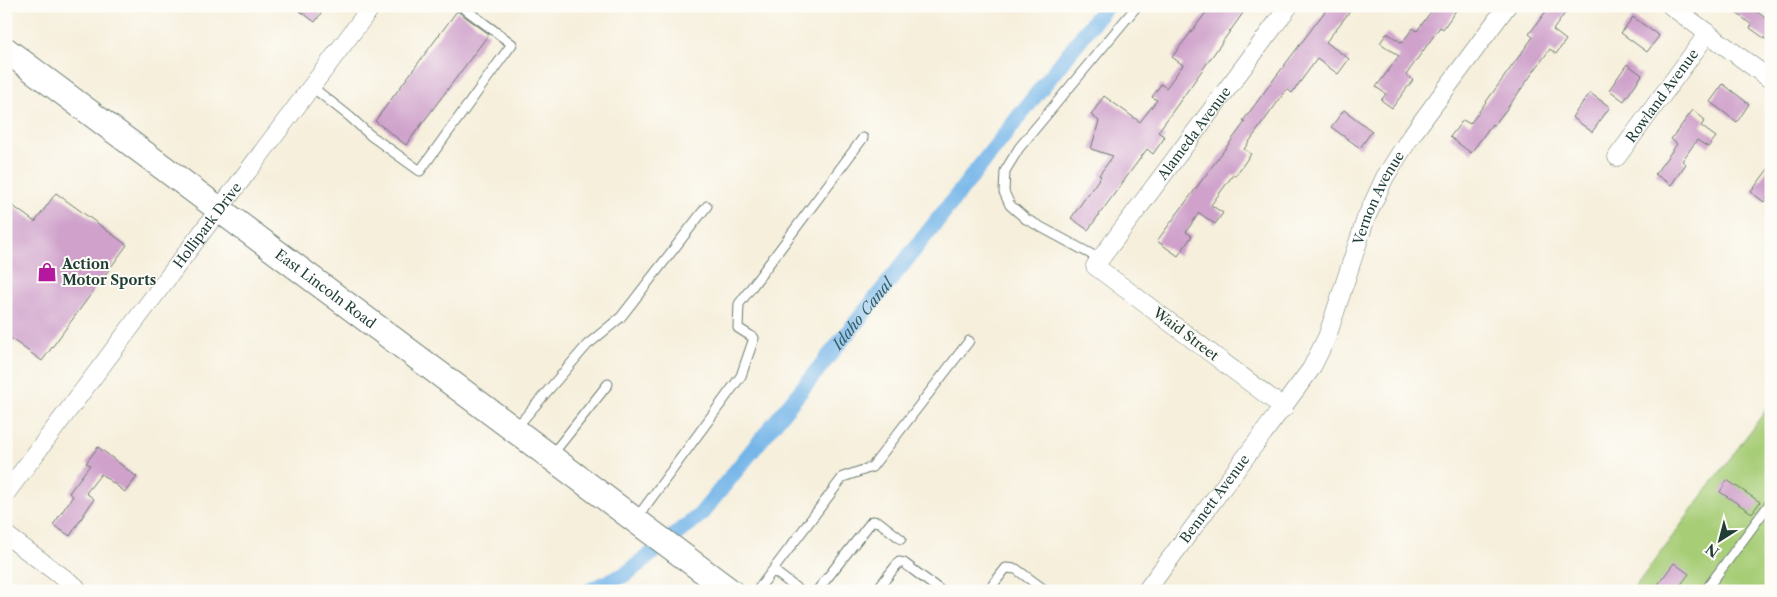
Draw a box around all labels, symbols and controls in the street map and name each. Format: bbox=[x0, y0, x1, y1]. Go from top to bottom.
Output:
street label: Rowland Avenue bbox=[1622, 45, 1702, 146]
street label: Alameda Avenue bbox=[1153, 83, 1235, 184]
street label: Vernon Avenue bbox=[1349, 148, 1408, 248]
street label: Hollipark Drive bbox=[169, 179, 245, 272]
street label: East Lincoln Road bbox=[272, 245, 380, 333]
place label: Action Motor Sports bbox=[61, 255, 156, 289]
shop icon: Action Motor Sports bbox=[36, 261, 58, 283]
water label: Idaho Canal bbox=[827, 273, 898, 354]
street label: Waid Street bbox=[1149, 303, 1222, 365]
street label: Bennett Avenue bbox=[1176, 451, 1253, 547]
north arrow bbox=[1694, 514, 1744, 564]
text: N bbox=[1702, 540, 1723, 561]

